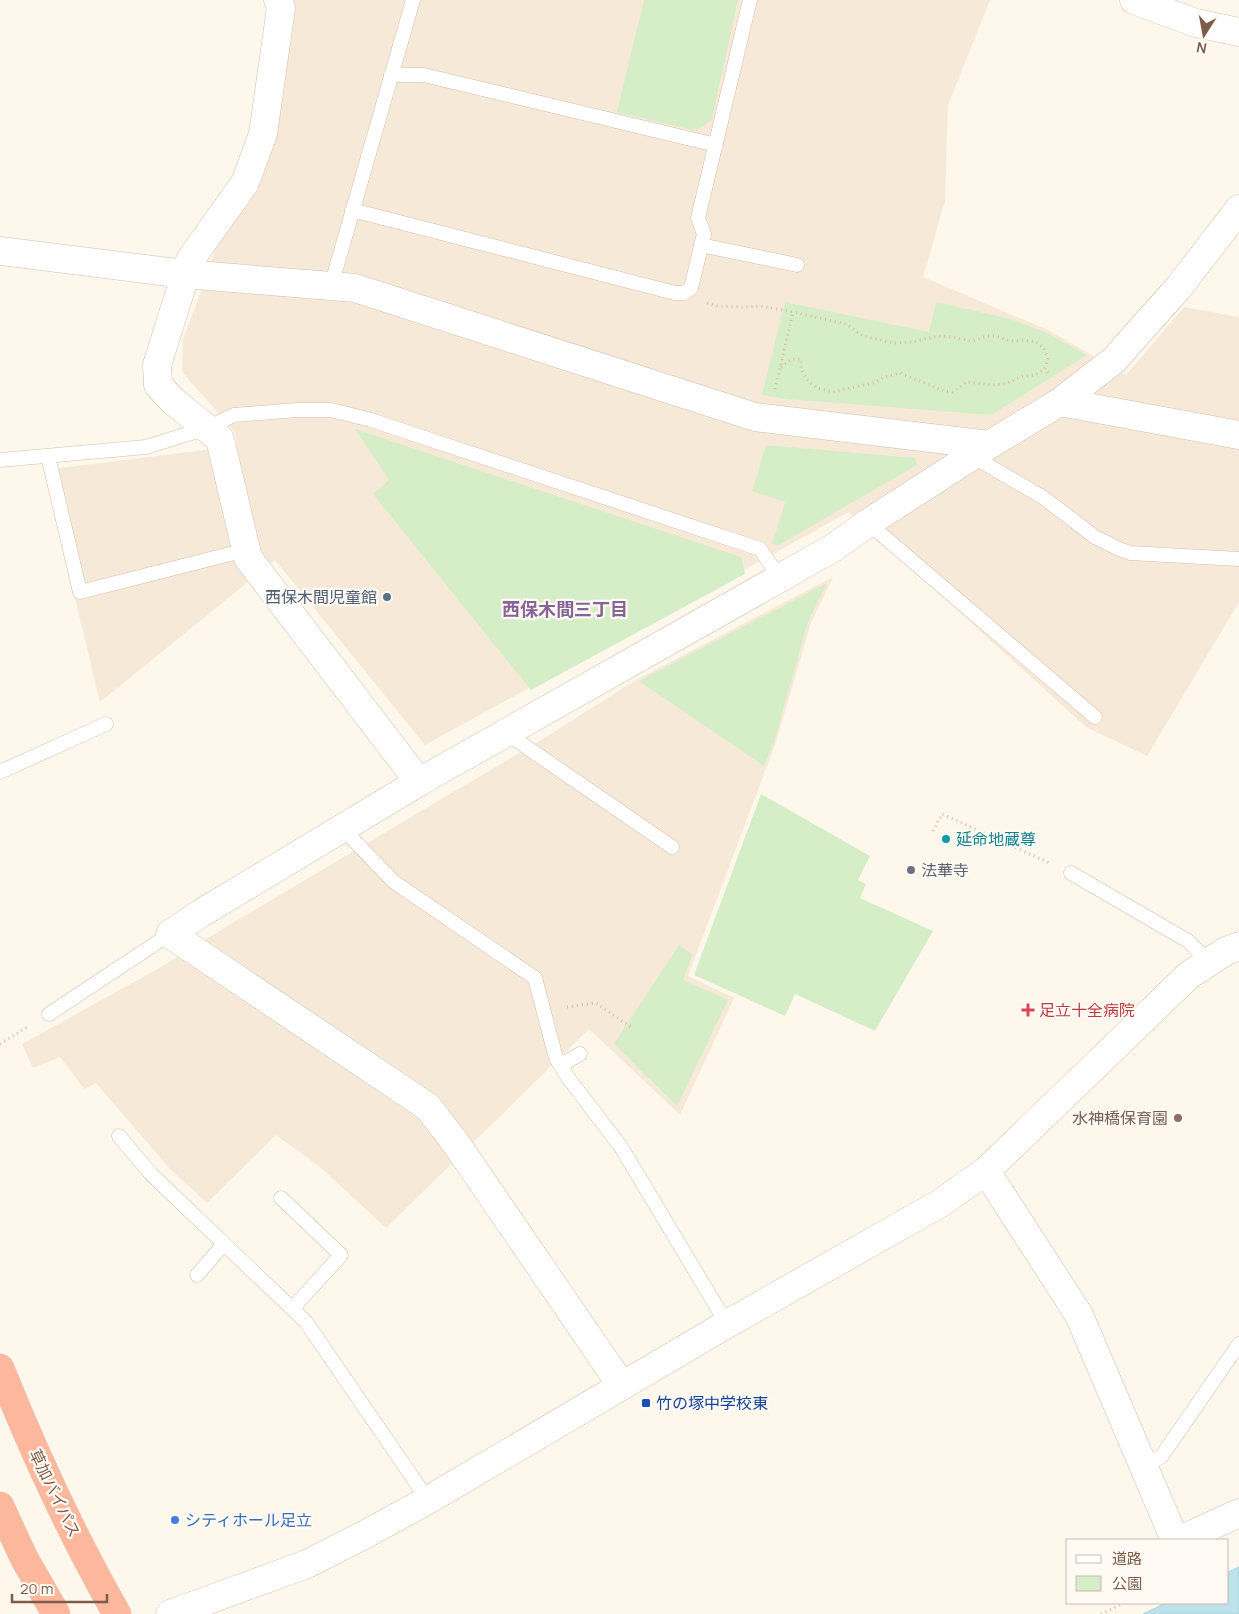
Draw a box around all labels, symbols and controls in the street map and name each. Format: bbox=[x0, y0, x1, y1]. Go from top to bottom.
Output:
north arrow bbox=[1179, 10, 1229, 60]
text: N bbox=[1195, 38, 1208, 59]
place label: 西保木間児童館 bbox=[265, 586, 377, 608]
marker: 西保木間児童館 bbox=[381, 591, 393, 603]
district label: 西保木間三丁目 bbox=[502, 597, 628, 621]
place label: 延命地蔵尊 bbox=[956, 828, 1036, 850]
marker: 延命地蔵尊 bbox=[940, 833, 952, 845]
place label: 法華寺 bbox=[921, 859, 969, 881]
marker: 法華寺 bbox=[905, 864, 917, 876]
place label: 足立十全病院 bbox=[1039, 999, 1135, 1021]
marker: 足立十全病院 bbox=[1021, 1003, 1035, 1017]
place label: 水神橋保育園 bbox=[1072, 1107, 1168, 1129]
marker: 水神橋保育園 bbox=[1172, 1112, 1184, 1124]
place label: 竹の塚中学校東 bbox=[656, 1392, 768, 1414]
marker: 竹の塚中学校東 bbox=[640, 1397, 652, 1409]
street label: 草加バイパス bbox=[24, 1445, 86, 1541]
place label: シティホール足立 bbox=[185, 1509, 312, 1531]
marker: シティホール足立 bbox=[169, 1514, 181, 1526]
legend bbox=[1066, 1539, 1229, 1604]
text: 道路 bbox=[1112, 1548, 1142, 1569]
scale bar bbox=[12, 1572, 108, 1604]
text: 公園 bbox=[1112, 1573, 1142, 1594]
text: 20 m bbox=[20, 1578, 53, 1599]

